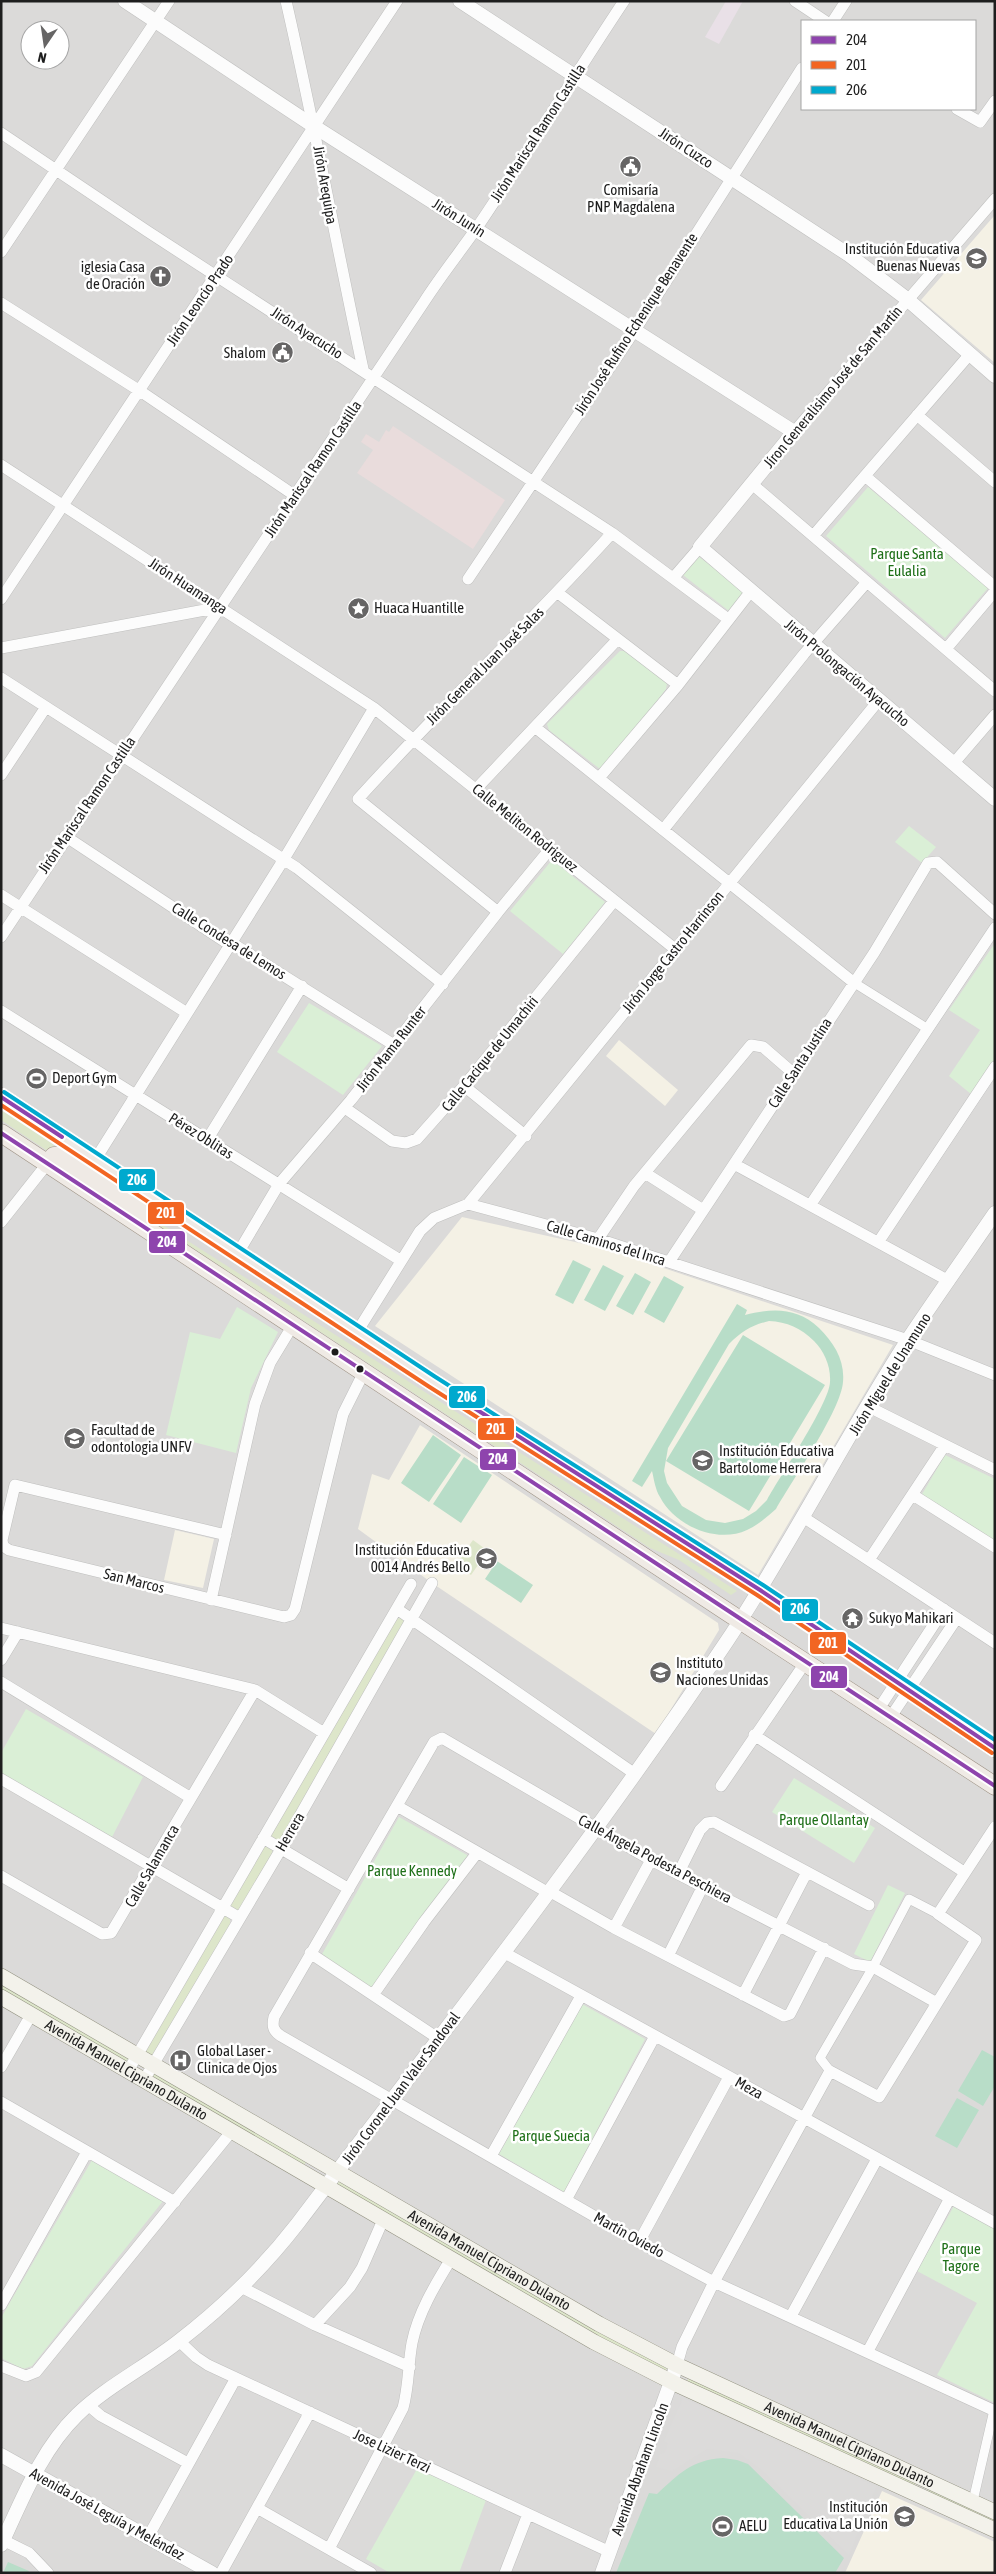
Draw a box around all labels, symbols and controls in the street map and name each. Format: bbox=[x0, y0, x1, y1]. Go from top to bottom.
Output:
north arrow bbox=[20, 20, 70, 70]
legend bbox=[801, 20, 976, 110]
text: 204 bbox=[846, 31, 867, 48]
text: N bbox=[36, 49, 48, 66]
text: 201 bbox=[846, 56, 867, 73]
street label: Jirón Mariscal Ramon Castilla bbox=[487, 60, 589, 205]
text: 206 bbox=[846, 81, 867, 98]
street label: Jirón Cuzco bbox=[656, 124, 716, 171]
street label: Jirón Arequipa bbox=[310, 144, 341, 226]
public building icon: Comisaría PNP Magdalena bbox=[619, 155, 643, 179]
place label: Comisaría PNP Magdalena bbox=[587, 181, 675, 215]
street label: Jirón Junín bbox=[430, 195, 489, 240]
street label: Jirón José Rufino Echenique Benavente bbox=[570, 230, 701, 418]
place label: Institución Educativa Buenas Nuevas bbox=[845, 240, 960, 274]
school or university icon: Institución Educativa Buenas Nuevas bbox=[964, 246, 988, 270]
street label: Jirón Leoncio Prado bbox=[163, 251, 236, 349]
place label: iglesia Casa de Oración bbox=[81, 258, 145, 292]
church icon: iglesia Casa de Oración bbox=[149, 264, 173, 288]
street label: Jíron Generalisimo José de San Martín bbox=[760, 302, 905, 471]
street label: Jirón Ayacucho bbox=[268, 303, 346, 362]
public building icon: Shalom bbox=[270, 341, 294, 365]
place label: Shalom bbox=[224, 344, 266, 361]
street label: Jirón Mariscal Ramon Castilla bbox=[260, 397, 365, 540]
park label: Parque Santa Eulalia bbox=[870, 545, 944, 579]
street label: Jirón Huamanga bbox=[146, 554, 231, 617]
place icon: Huaca Huantille bbox=[346, 596, 370, 620]
place label: Huaca Huantille bbox=[374, 599, 464, 616]
street label: Jirón General Juan José Salas bbox=[422, 603, 547, 728]
street label: Jirón Prolongación Ayacucho bbox=[782, 615, 913, 730]
street label: Jirón Mariscal Ramon Castilla bbox=[34, 733, 139, 876]
street label: Calle Meliton Rodriguez bbox=[469, 780, 582, 876]
street label: Jirón Jorge Castro Harrinson bbox=[618, 887, 727, 1016]
street label: Calle Condesa de Lemos bbox=[169, 899, 290, 983]
street label: Calle Cacique de Umachiri bbox=[438, 993, 541, 1115]
street label: Jirón Mama Runter bbox=[352, 1002, 429, 1095]
street label: Calle Santa Justina bbox=[764, 1015, 835, 1111]
sports icon: Deport Gym bbox=[24, 1066, 48, 1090]
place label: Deport Gym bbox=[52, 1069, 117, 1086]
street label: Pérez Oblitas bbox=[166, 1109, 237, 1162]
line badge: 206 bbox=[118, 1168, 156, 1192]
text: 206 bbox=[127, 1172, 147, 1188]
line badge: 201 bbox=[147, 1201, 185, 1225]
text: 201 bbox=[156, 1205, 176, 1221]
street label: Calle Caminos del Inca bbox=[545, 1216, 668, 1269]
line badge: 204 bbox=[148, 1230, 186, 1254]
text: 204 bbox=[157, 1234, 177, 1250]
street label: Jirón Miguel de Unamuno bbox=[845, 1310, 934, 1438]
unlabelled marker bbox=[330, 1347, 340, 1357]
unlabelled marker bbox=[355, 1364, 365, 1374]
line badge: 206 bbox=[448, 1385, 486, 1409]
text: 206 bbox=[457, 1389, 477, 1405]
line badge: 201 bbox=[477, 1417, 515, 1441]
place label: Facultad de odontologia UNFV bbox=[91, 1421, 192, 1455]
text: 201 bbox=[486, 1421, 506, 1437]
school or university icon: Facultad de odontologia UNFV bbox=[63, 1427, 87, 1451]
place label: Institución Educativa Bartolome Herrera bbox=[719, 1442, 834, 1476]
line badge: 204 bbox=[479, 1448, 517, 1471]
school or university icon: Institución Educativa Bartolome Herrera bbox=[691, 1448, 715, 1472]
text: 204 bbox=[488, 1451, 508, 1467]
place label: Institución Educativa 0014 Andrés Bello bbox=[355, 1541, 470, 1575]
school or university icon: Institución Educativa 0014 Andrés Bello bbox=[474, 1547, 498, 1571]
street label: San Marcos bbox=[102, 1565, 166, 1596]
line badge: 206 bbox=[781, 1598, 819, 1622]
text: 206 bbox=[790, 1601, 810, 1617]
temple icon: Sukyo Mahikari bbox=[841, 1606, 865, 1630]
place label: Sukyo Mahikari bbox=[869, 1609, 953, 1626]
line badge: 201 bbox=[809, 1631, 847, 1655]
text: 201 bbox=[818, 1635, 838, 1651]
place label: Instituto Naciones Unidas bbox=[676, 1654, 768, 1688]
school or university icon: Instituto Naciones Unidas bbox=[648, 1660, 672, 1684]
line badge: 204 bbox=[810, 1665, 848, 1689]
text: 204 bbox=[819, 1669, 839, 1685]
street label: Herrera bbox=[272, 1809, 308, 1854]
street label: Calle Ángela Podesta Peschiera bbox=[576, 1811, 735, 1906]
park label: Parque Ollantay bbox=[779, 1811, 869, 1828]
street label: Calle Salamanca bbox=[121, 1822, 182, 1910]
park label: Parque Kennedy bbox=[367, 1862, 457, 1879]
street label: Jirón Coronel Juan Valer Sandoval bbox=[338, 2009, 463, 2167]
street label: Avenida Manuel Cipriano Dulanto bbox=[42, 2016, 211, 2123]
place label: Global Laser - Clinica de Ojos bbox=[197, 2042, 277, 2076]
hospital icon: Global Laser - Clinica de Ojos bbox=[169, 2048, 193, 2072]
street label: Meza bbox=[732, 2073, 766, 2102]
park label: Parque Suecia bbox=[512, 2127, 590, 2144]
street label: Avenida Manuel Cipriano Dulanto bbox=[405, 2206, 574, 2314]
street label: Martín Oviedo bbox=[591, 2208, 667, 2261]
park label: Parque Tagore bbox=[941, 2240, 981, 2274]
street label: Avenida Manuel Cipriano Dulanto bbox=[762, 2398, 937, 2491]
street label: Avenida Abraham Lincoln bbox=[608, 2400, 671, 2538]
street label: Jose Lizier Terzi bbox=[351, 2425, 434, 2476]
street label: Avenida José Leguía y Meléndez bbox=[27, 2464, 188, 2564]
place label: Institución Educativa La Unión bbox=[783, 2498, 888, 2532]
school or university icon: Institución Educativa La Unión bbox=[892, 2504, 916, 2528]
sports icon: AELU bbox=[711, 2514, 735, 2538]
place label: AELU bbox=[739, 2517, 767, 2534]

